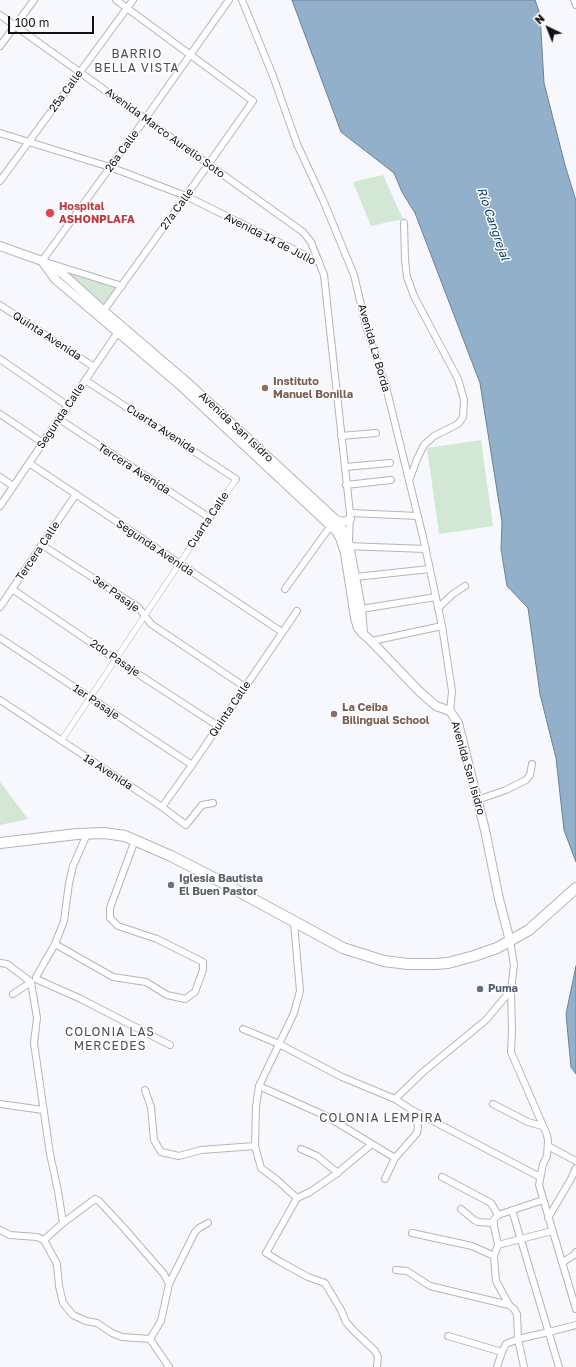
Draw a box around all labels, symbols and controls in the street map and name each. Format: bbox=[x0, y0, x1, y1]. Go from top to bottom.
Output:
scale bar bbox=[10, 8, 96, 34]
north arrow bbox=[528, 8, 568, 48]
text: N bbox=[532, 11, 547, 26]
text: 100 m bbox=[15, 15, 49, 30]
district label: BARRIO BELLA VISTA bbox=[94, 47, 180, 75]
street label: 25a Calle bbox=[46, 67, 86, 115]
street label: Avenida Marco Aurelio Soto bbox=[103, 85, 227, 181]
street label: 26a Calle bbox=[102, 127, 142, 175]
water label: Río Cangrejal bbox=[474, 185, 512, 263]
street label: 27a Calle bbox=[158, 186, 196, 232]
place label: Hospital ASHONPLAFA bbox=[59, 200, 135, 226]
marker: Hospital ASHONPLAFA bbox=[44, 207, 56, 219]
street label: Avenida 14 de Julio bbox=[222, 210, 318, 268]
street label: Avenida La Borda bbox=[355, 302, 393, 394]
street label: Quinta Avenida bbox=[10, 309, 84, 363]
place label: Instituto Manuel Bonilla bbox=[273, 375, 353, 401]
street label: Segunda Calle bbox=[34, 381, 88, 451]
marker: Instituto Manuel Bonilla bbox=[260, 383, 270, 393]
street label: Avenida San Isidro bbox=[196, 389, 276, 465]
street label: Cuarta Avenida bbox=[124, 402, 198, 456]
street label: Tercera Avenida bbox=[95, 441, 173, 497]
street label: Cuarta Calle bbox=[184, 489, 232, 551]
street label: Segunda Avenida bbox=[114, 517, 196, 579]
street label: Tercera Calle bbox=[13, 519, 63, 583]
street label: 3er Pasaje bbox=[90, 573, 142, 615]
street label: 2do Pasaje bbox=[88, 637, 142, 679]
street label: Quinta Calle bbox=[206, 678, 254, 740]
street label: 1er Pasaje bbox=[70, 682, 122, 722]
place label: La Ceiba Bilingual School bbox=[342, 701, 429, 727]
marker: La Ceiba Bilingual School bbox=[329, 709, 339, 719]
street label: Avenida San Isidro bbox=[448, 720, 488, 816]
street label: 1a Avenida bbox=[81, 751, 135, 793]
place label: Iglesia Bautista El Buen Pastor bbox=[179, 872, 263, 898]
marker: Iglesia Bautista El Buen Pastor bbox=[166, 880, 176, 890]
place label: Puma bbox=[488, 982, 518, 996]
marker: Puma bbox=[475, 984, 485, 994]
district label: COLONIA LAS MERCEDES bbox=[65, 1025, 155, 1053]
district label: COLONIA LEMPIRA bbox=[319, 1111, 443, 1125]

